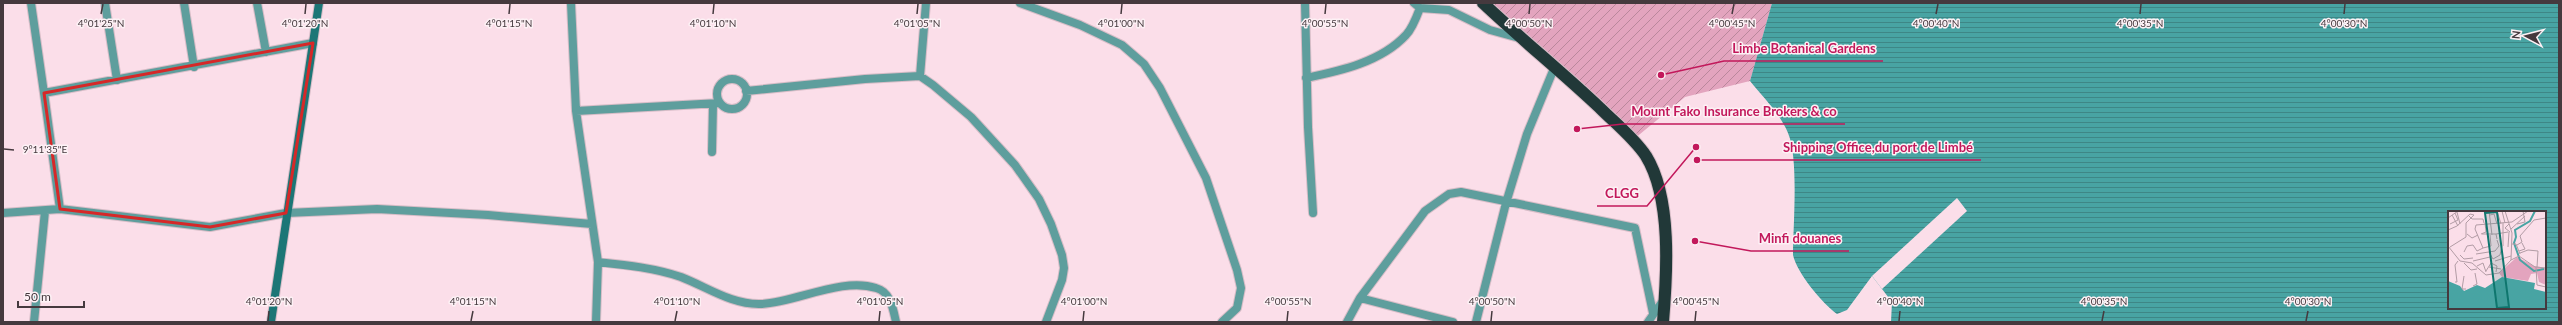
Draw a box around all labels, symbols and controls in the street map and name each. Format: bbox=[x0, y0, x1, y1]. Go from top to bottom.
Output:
north arrow bbox=[2506, 16, 2546, 56]
text: 4°01'25"N bbox=[78, 17, 124, 29]
text: 4°01'20"N bbox=[282, 17, 328, 29]
text: 4°01'15"N bbox=[486, 17, 532, 29]
text: 4°01'10"N bbox=[690, 17, 736, 29]
text: 4°01'05"N bbox=[894, 17, 940, 29]
text: 4°01'00"N bbox=[1098, 17, 1144, 29]
text: 4°00'55"N bbox=[1302, 17, 1348, 29]
text: 4°00'50"N bbox=[1506, 17, 1552, 29]
text: 4°00'45"N bbox=[1709, 17, 1755, 29]
text: 4°00'40"N bbox=[1913, 17, 1959, 29]
text: 4°00'35"N bbox=[2117, 17, 2163, 29]
text: 4°00'30"N bbox=[2321, 17, 2367, 29]
text: N bbox=[2509, 30, 2523, 40]
callout: Limbe Botanical Gardens bbox=[1724, 36, 1883, 61]
text: Limbe Botanical Gardens bbox=[1732, 40, 1876, 56]
callout: Mount Fako Insurance Brokers & co bbox=[1623, 99, 1845, 124]
text: Mount Fako Insurance Brokers & co bbox=[1631, 103, 1837, 119]
callout: Shipping Office,du port de Limbé bbox=[1775, 135, 1981, 160]
text: Shipping Office,du port de Limbé bbox=[1783, 139, 1973, 155]
text: 9°11'35"E bbox=[23, 143, 68, 155]
callout: CLGG bbox=[1597, 181, 1647, 206]
text: CLGG bbox=[1605, 185, 1639, 201]
inset map bbox=[2448, 211, 2546, 309]
callout: Minfi douanes bbox=[1751, 226, 1849, 251]
text: Minfi douanes bbox=[1759, 230, 1841, 246]
scale bar bbox=[18, 283, 84, 309]
text: 50 m bbox=[24, 289, 51, 304]
text: 4°01'20"N bbox=[246, 295, 292, 307]
text: 4°01'15"N bbox=[450, 295, 496, 307]
text: 4°01'10"N bbox=[654, 295, 700, 307]
text: 4°01'05"N bbox=[857, 295, 903, 307]
text: 4°01'00"N bbox=[1061, 295, 1107, 307]
text: 4°00'55"N bbox=[1265, 295, 1311, 307]
text: 4°00'50"N bbox=[1469, 295, 1515, 307]
text: 4°00'45"N bbox=[1673, 295, 1719, 307]
text: 4°00'40"N bbox=[1877, 295, 1923, 307]
text: 4°00'35"N bbox=[2081, 295, 2127, 307]
text: 4°00'30"N bbox=[2285, 295, 2331, 307]

